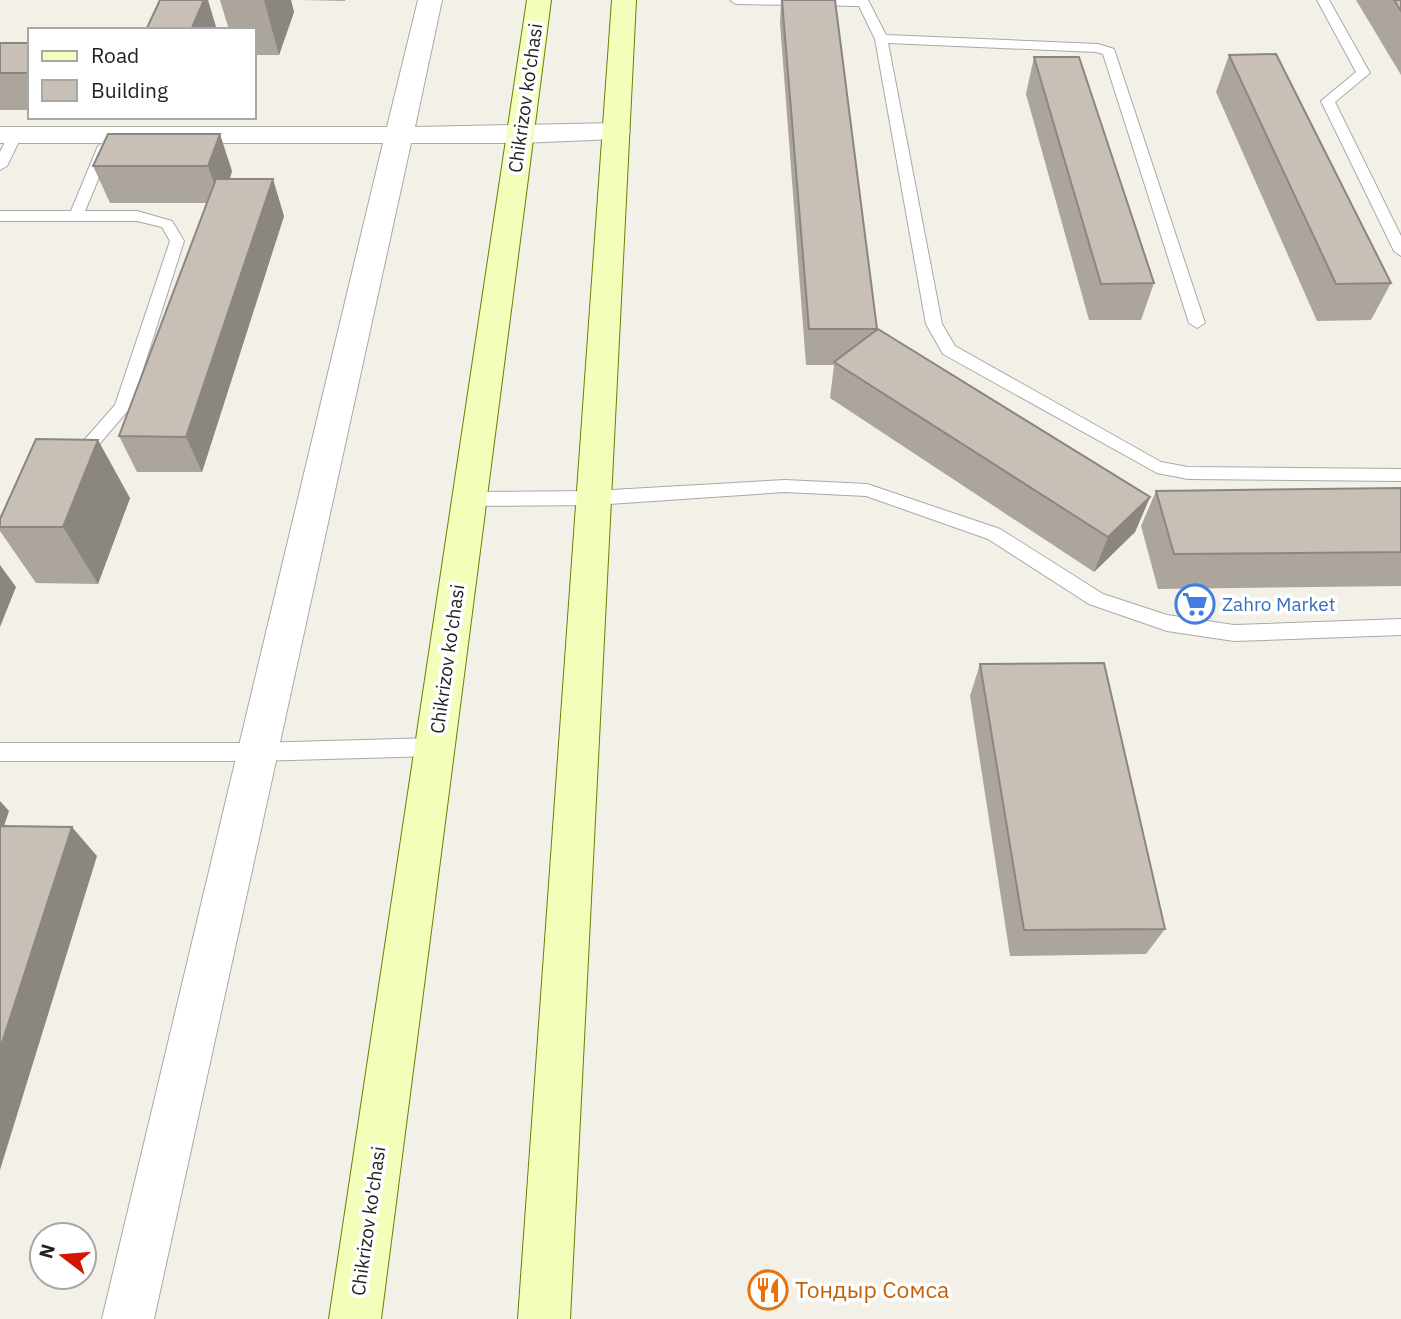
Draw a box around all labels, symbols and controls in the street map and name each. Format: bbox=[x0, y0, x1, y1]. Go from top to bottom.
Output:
street label: Chikrizov ko'chasi bbox=[503, 22, 547, 174]
legend bbox=[28, 28, 256, 119]
text: Road bbox=[91, 41, 139, 69]
text: Building bbox=[91, 76, 168, 104]
street label: Chikrizov ko'chasi bbox=[425, 583, 469, 735]
supermarket icon: Zahro Market bbox=[1174, 583, 1216, 625]
place label: Zahro Market bbox=[1222, 592, 1335, 616]
street label: Chikrizov ko'chasi bbox=[346, 1145, 390, 1297]
north arrow bbox=[28, 1221, 98, 1291]
text: N bbox=[33, 1241, 60, 1261]
restaurant icon: Тондыр Сомса bbox=[747, 1269, 789, 1311]
place label: Тондыр Сомса bbox=[795, 1274, 949, 1304]

